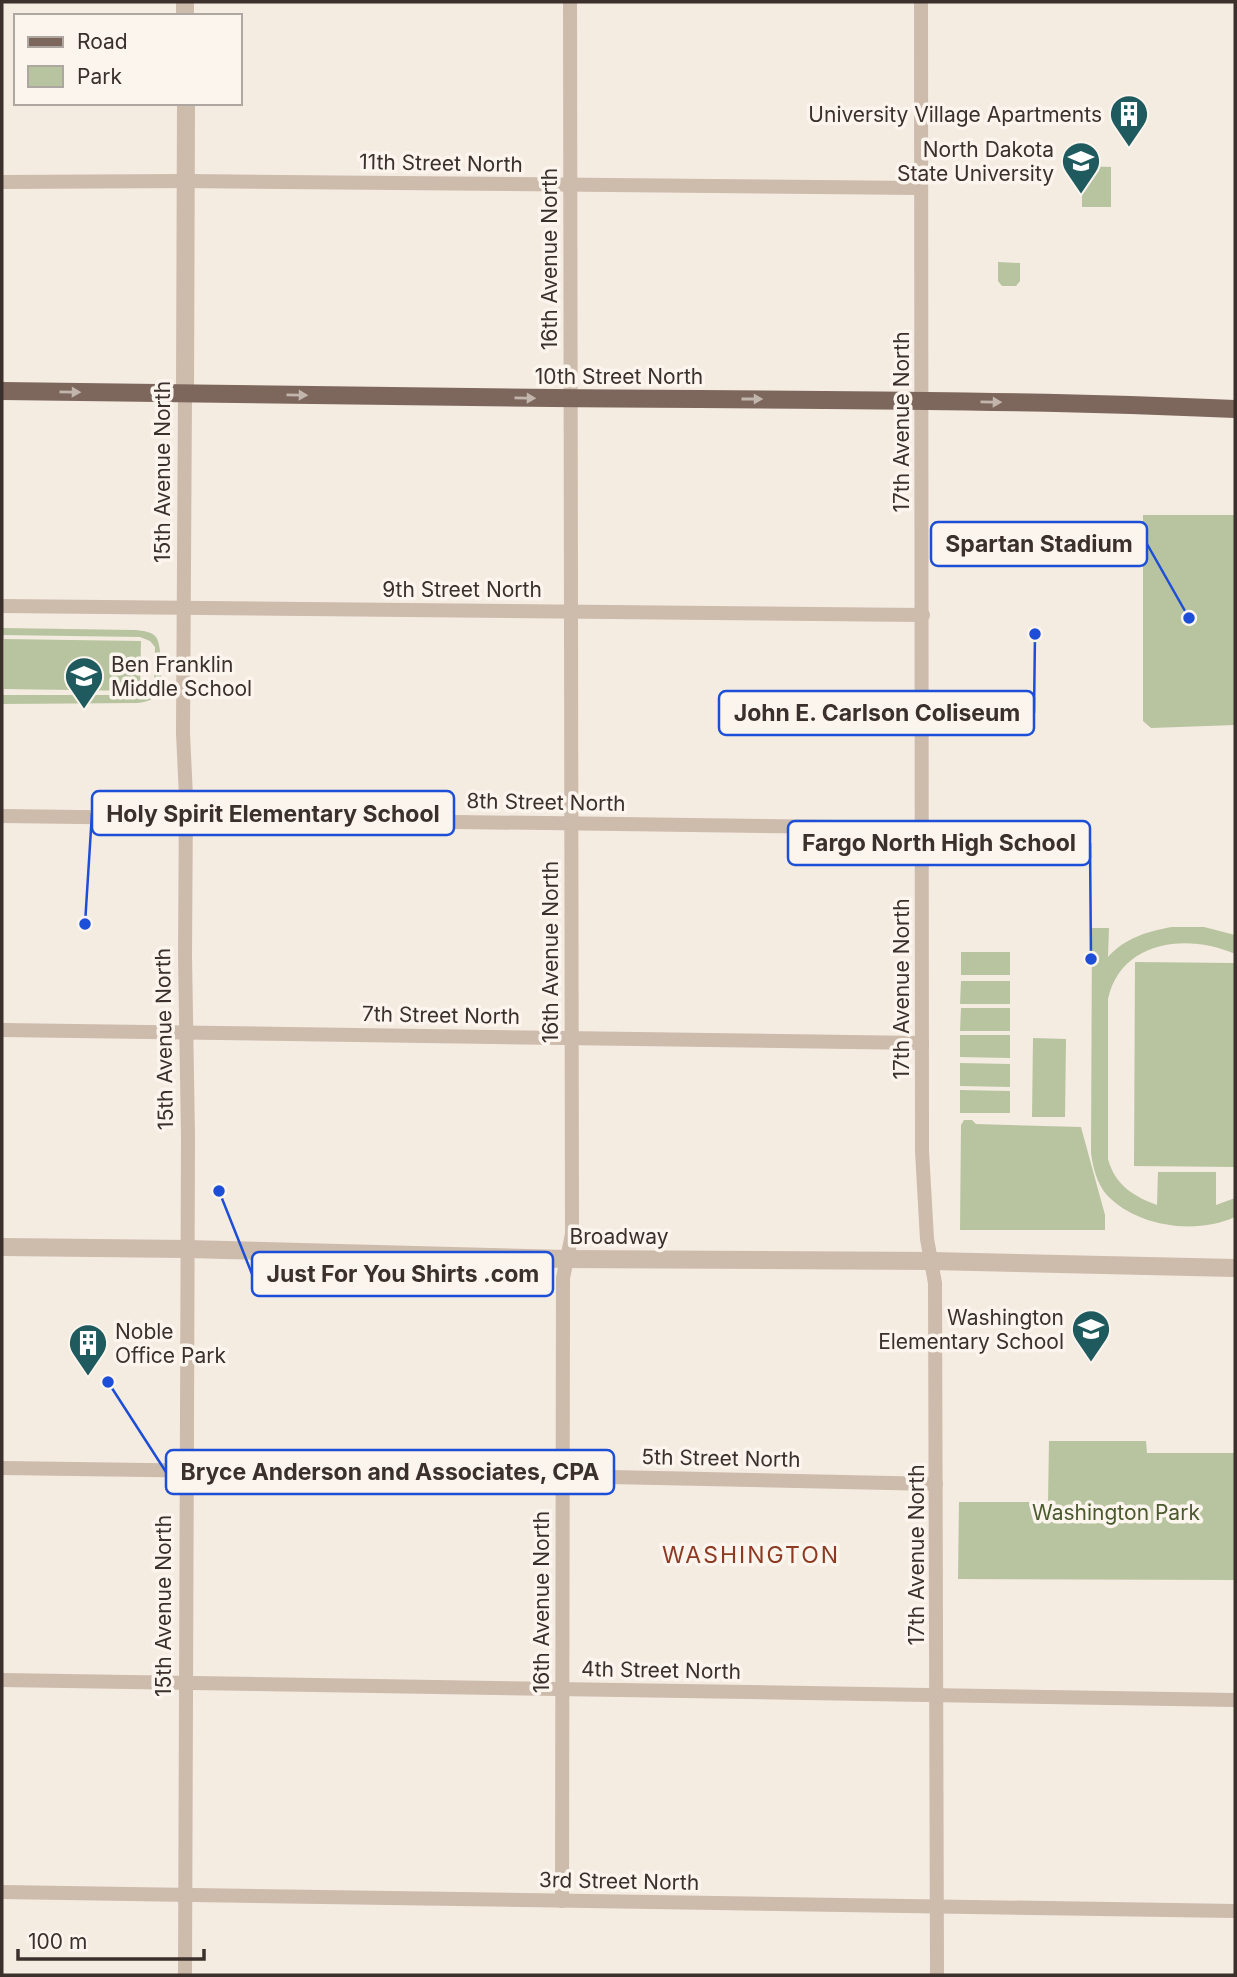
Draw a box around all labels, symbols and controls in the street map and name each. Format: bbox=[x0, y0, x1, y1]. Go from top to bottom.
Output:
legend bbox=[14, 14, 242, 105]
text: Road bbox=[77, 29, 128, 54]
text: Park bbox=[77, 64, 122, 89]
building icon: University Village Apartments bbox=[1108, 93, 1150, 148]
place label: University Village Apartments bbox=[808, 102, 1102, 127]
place label: North Dakota State University bbox=[897, 137, 1054, 186]
school or university icon: North Dakota State University bbox=[1060, 140, 1102, 195]
street label: 11th Street North bbox=[359, 149, 523, 177]
street label: 16th Avenue North bbox=[537, 168, 562, 350]
street label: 17th Avenue North bbox=[889, 331, 914, 513]
street label: 10th Street North bbox=[535, 364, 703, 389]
street label: 15th Avenue North bbox=[150, 381, 175, 563]
one-way arrow bbox=[59, 386, 81, 398]
one-way arrow bbox=[287, 389, 309, 401]
one-way arrow bbox=[514, 392, 536, 404]
one-way arrow bbox=[742, 393, 764, 405]
one-way arrow bbox=[980, 396, 1002, 408]
callout: Spartan Stadium bbox=[931, 522, 1147, 566]
text: Spartan Stadium bbox=[945, 530, 1133, 558]
street label: 9th Street North bbox=[382, 577, 542, 602]
place label: Ben Franklin Middle School bbox=[111, 652, 252, 701]
school or university icon: Ben Franklin Middle School bbox=[63, 655, 105, 710]
callout: John E. Carlson Coliseum bbox=[719, 691, 1034, 735]
text: John E. Carlson Coliseum bbox=[734, 699, 1020, 727]
street label: 8th Street North bbox=[466, 788, 626, 816]
callout: Holy Spirit Elementary School bbox=[92, 791, 454, 835]
text: Holy Spirit Elementary School bbox=[106, 800, 440, 828]
callout: Fargo North High School bbox=[788, 821, 1090, 865]
text: Fargo North High School bbox=[802, 829, 1076, 857]
street label: 16th Avenue North bbox=[538, 861, 563, 1043]
street label: 17th Avenue North bbox=[889, 898, 914, 1080]
street label: 15th Avenue North bbox=[150, 948, 178, 1130]
street label: 7th Street North bbox=[362, 1001, 520, 1029]
street label: Broadway bbox=[569, 1224, 669, 1249]
callout: Just For You Shirts .com bbox=[252, 1252, 553, 1296]
text: Just For You Shirts .com bbox=[267, 1260, 539, 1288]
place label: Washington Elementary School bbox=[878, 1305, 1064, 1354]
school or university icon: Washington Elementary School bbox=[1070, 1308, 1112, 1363]
place label: Noble Office Park bbox=[115, 1319, 226, 1368]
building icon: Noble Office Park bbox=[67, 1322, 109, 1377]
street label: 5th Street North bbox=[641, 1444, 801, 1472]
callout: Bryce Anderson and Associates, CPA bbox=[166, 1450, 614, 1494]
text: Bryce Anderson and Associates, CPA bbox=[181, 1458, 599, 1486]
street label: 17th Avenue North bbox=[904, 1464, 929, 1646]
park label: Washington Park bbox=[1032, 1500, 1200, 1525]
street label: 16th Avenue North bbox=[529, 1511, 554, 1693]
street label: 15th Avenue North bbox=[151, 1515, 176, 1697]
district label: WASHINGTON bbox=[662, 1541, 840, 1569]
street label: 4th Street North bbox=[581, 1656, 741, 1684]
street label: 3rd Street North bbox=[539, 1867, 699, 1895]
scale bar bbox=[18, 1918, 203, 1962]
text: 100 m bbox=[28, 1929, 87, 1954]

